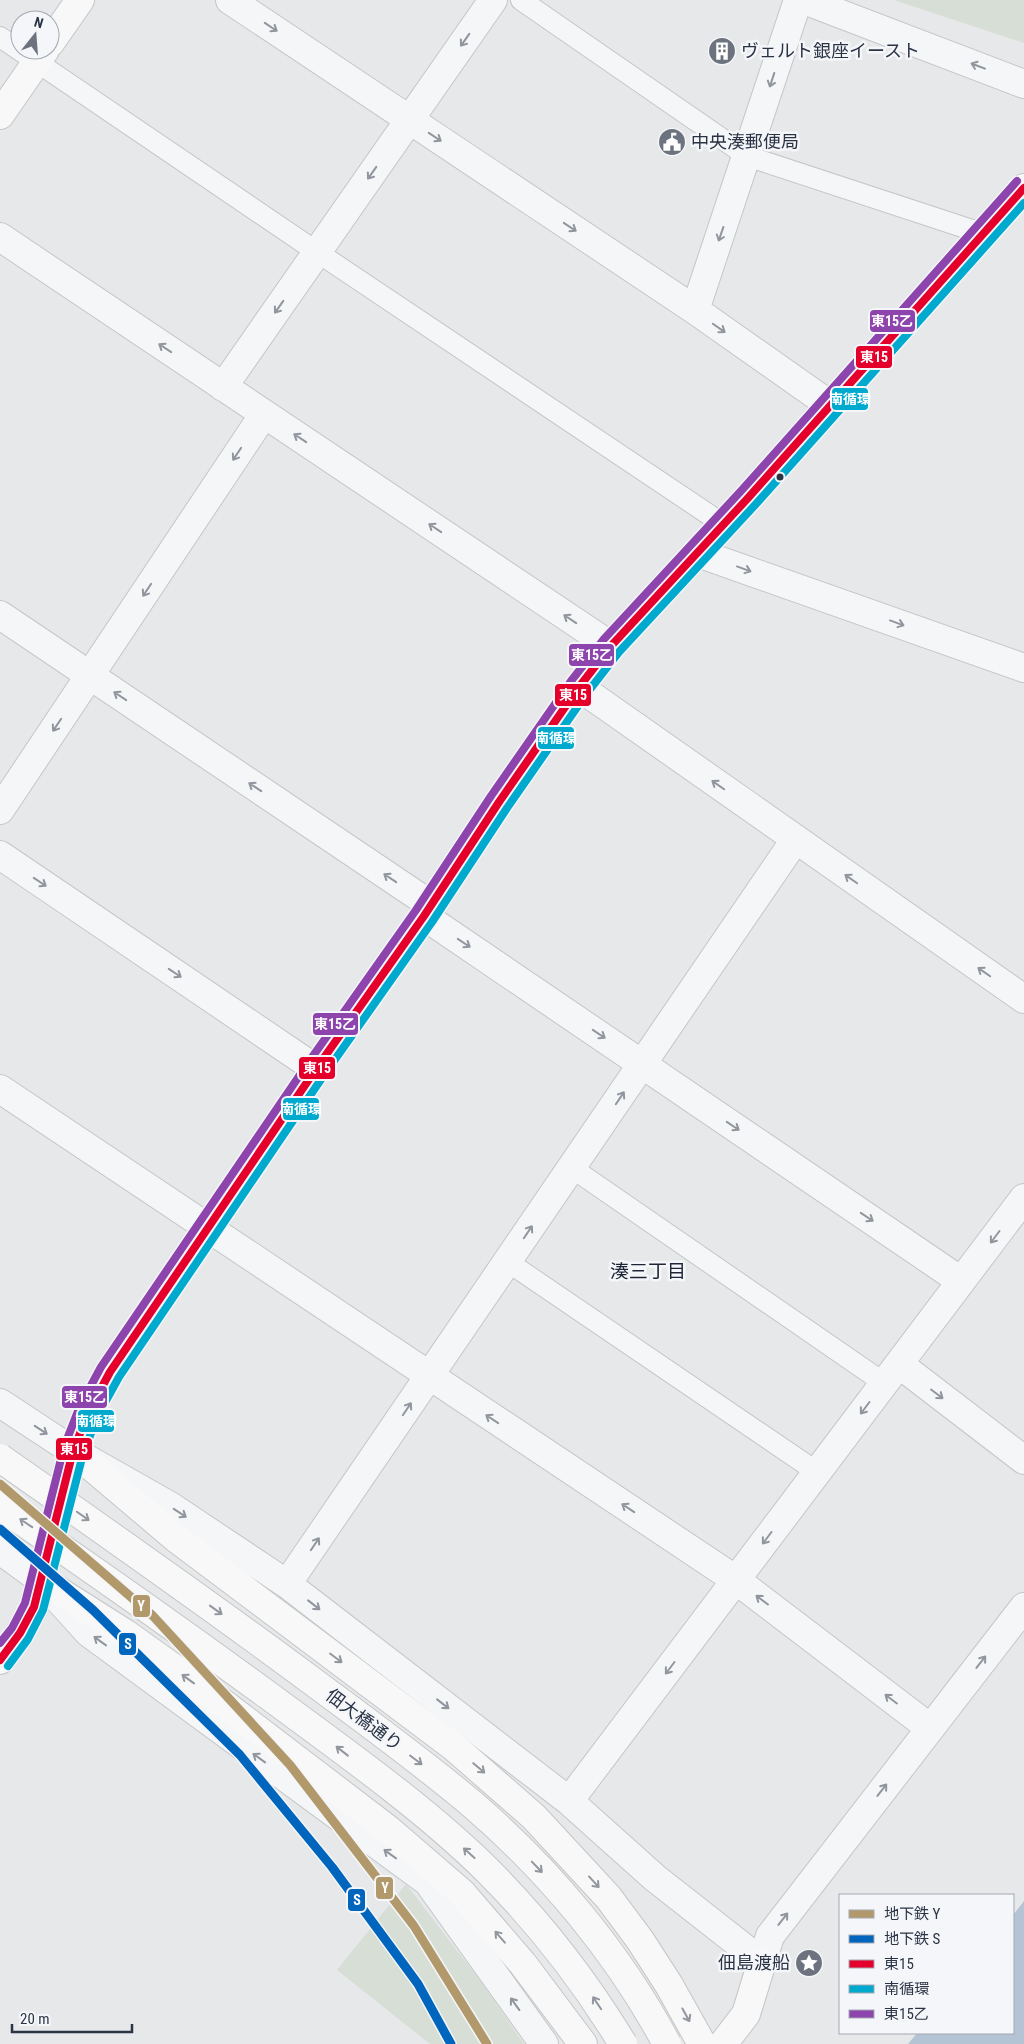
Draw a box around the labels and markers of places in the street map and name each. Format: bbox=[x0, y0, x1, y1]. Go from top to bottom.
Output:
building icon: ヴェルト銀座イースト bbox=[707, 36, 737, 66]
place label: ヴェルト銀座イースト bbox=[741, 40, 920, 61]
public building icon: 中央湊郵便局 bbox=[657, 127, 687, 157]
place label: 中央湊郵便局 bbox=[691, 131, 799, 152]
unlabelled marker bbox=[775, 472, 785, 482]
place icon: 佃島渡船 bbox=[794, 1948, 824, 1978]
place label: 佃島渡船 bbox=[718, 1952, 790, 1973]

